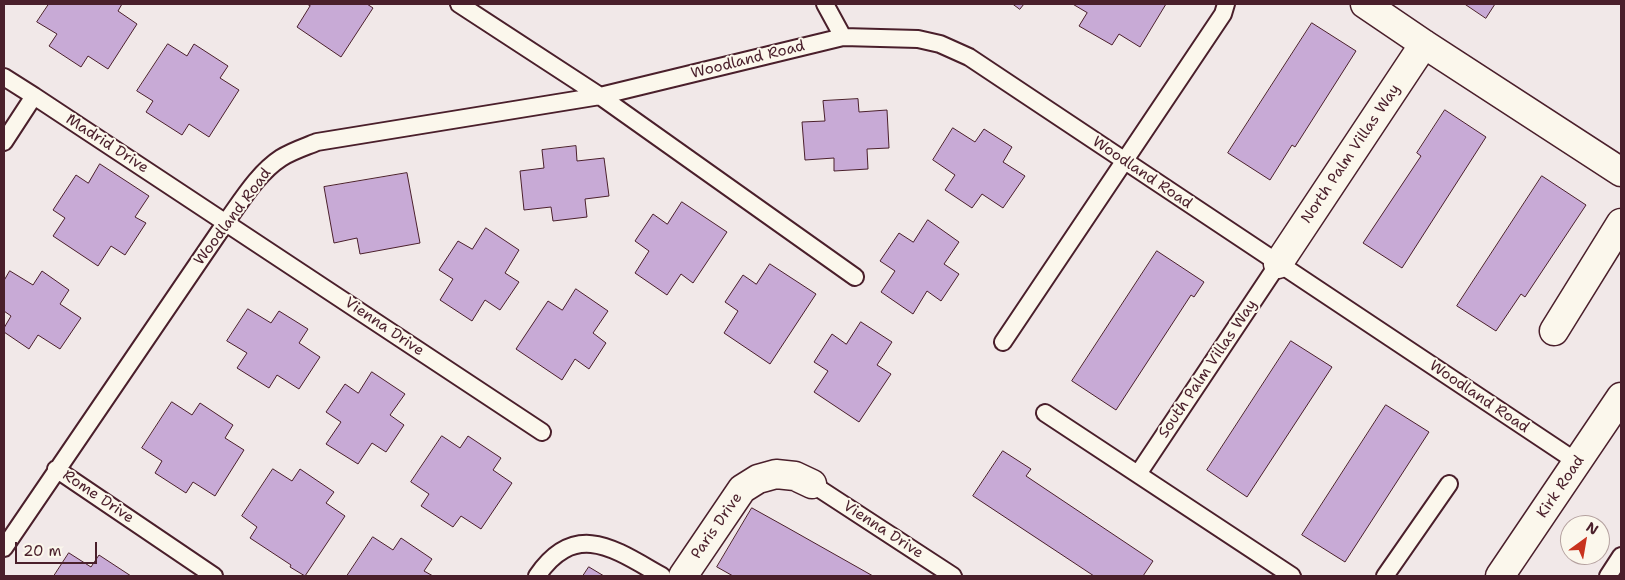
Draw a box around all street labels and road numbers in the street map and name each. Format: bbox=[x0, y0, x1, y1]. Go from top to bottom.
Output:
street label: Woodland Road bbox=[689, 37, 807, 83]
street label: North Palm Villas Way bbox=[1298, 81, 1404, 227]
street label: Madrid Drive bbox=[62, 111, 152, 177]
street label: Woodland Road bbox=[1089, 133, 1195, 213]
street label: Woodland Road bbox=[191, 165, 275, 269]
street label: Vienna Drive bbox=[341, 294, 427, 360]
street label: South Palm Villas Way bbox=[1155, 296, 1261, 442]
street label: Woodland Road bbox=[1426, 357, 1532, 437]
street label: Kirk Road bbox=[1534, 452, 1588, 522]
street label: Rome Drive bbox=[59, 467, 137, 527]
street label: Paris Drive bbox=[688, 489, 746, 563]
street label: Vienna Drive bbox=[839, 497, 927, 563]

